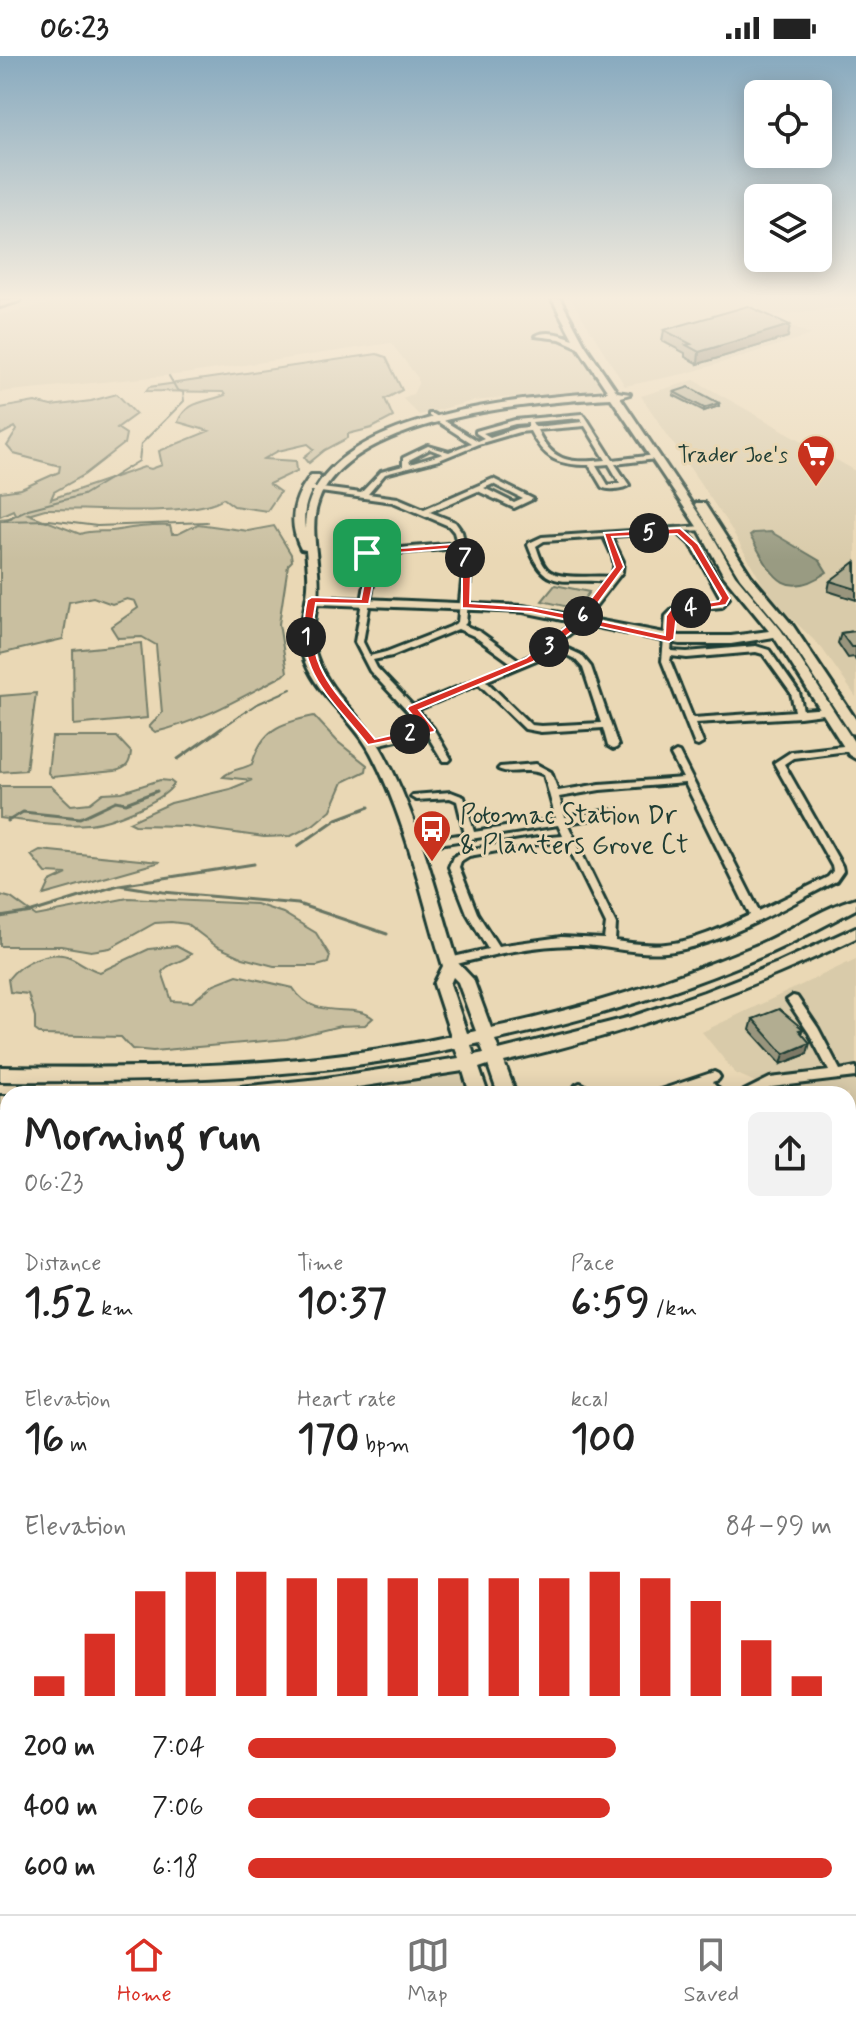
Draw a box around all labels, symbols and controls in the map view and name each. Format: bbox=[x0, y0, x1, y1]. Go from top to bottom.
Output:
text: 06:23 bbox=[40, 9, 109, 48]
map controls bbox=[744, 80, 832, 272]
button: locate bbox=[744, 80, 832, 168]
button: layers bbox=[744, 184, 832, 272]
supermarket icon: Trader Joe's bbox=[795, 433, 837, 488]
place label: Trader Joe's bbox=[677, 442, 788, 470]
pin: 5 bbox=[629, 513, 669, 553]
pin bbox=[333, 519, 401, 587]
text: 5 bbox=[642, 519, 656, 547]
icon: arrive bbox=[345, 531, 389, 575]
pin: 7 bbox=[445, 538, 485, 578]
text: 7 bbox=[458, 544, 472, 572]
pin: 4 bbox=[671, 588, 711, 628]
text: 4 bbox=[685, 594, 697, 622]
pin: 6 bbox=[563, 596, 603, 636]
text: 6 bbox=[577, 602, 589, 630]
pin: 1 bbox=[286, 617, 326, 657]
text: 1 bbox=[301, 623, 311, 651]
pin: 3 bbox=[529, 627, 569, 667]
text: 3 bbox=[544, 633, 554, 661]
pin: 2 bbox=[390, 714, 430, 754]
text: 2 bbox=[405, 720, 415, 748]
place label: Potomac Station Dr & Planters Grove Ct bbox=[460, 799, 689, 863]
bus stop icon: Potomac Station Dr & Planters Grove Ct bbox=[411, 808, 453, 863]
text: Morning run bbox=[24, 1108, 261, 1166]
button: share bbox=[748, 1112, 832, 1196]
text: 06:23 bbox=[24, 1167, 84, 1201]
text: Distance bbox=[24, 1250, 101, 1278]
text: Time bbox=[297, 1250, 343, 1278]
text: Pace bbox=[571, 1250, 614, 1278]
text: 1.52 bbox=[24, 1278, 95, 1330]
text: 10:37 bbox=[297, 1278, 387, 1330]
text: 6:59 bbox=[571, 1278, 650, 1330]
text: km bbox=[95, 1295, 133, 1323]
text: /km bbox=[650, 1295, 697, 1323]
text: Elevation bbox=[24, 1386, 111, 1414]
text: Heart rate bbox=[297, 1386, 396, 1414]
text: kcal bbox=[571, 1386, 608, 1414]
text: 16 bbox=[24, 1414, 64, 1466]
text: 170 bbox=[297, 1414, 359, 1466]
text: 100 bbox=[571, 1414, 635, 1466]
text: m bbox=[64, 1431, 87, 1459]
text: bpm bbox=[359, 1431, 410, 1459]
text: Elevation bbox=[24, 1510, 126, 1544]
text: 84–99 m bbox=[726, 1510, 832, 1544]
text: 200 m bbox=[24, 1731, 95, 1765]
text: 7:04 bbox=[152, 1731, 205, 1765]
text: 400 m bbox=[24, 1791, 97, 1825]
text: 7:06 bbox=[152, 1791, 204, 1825]
text: 600 m bbox=[24, 1851, 96, 1885]
text: 6:18 bbox=[152, 1851, 198, 1885]
tab: Home bbox=[117, 1933, 172, 2009]
tab: Map bbox=[406, 1933, 450, 2009]
tab: Saved bbox=[683, 1933, 739, 2009]

